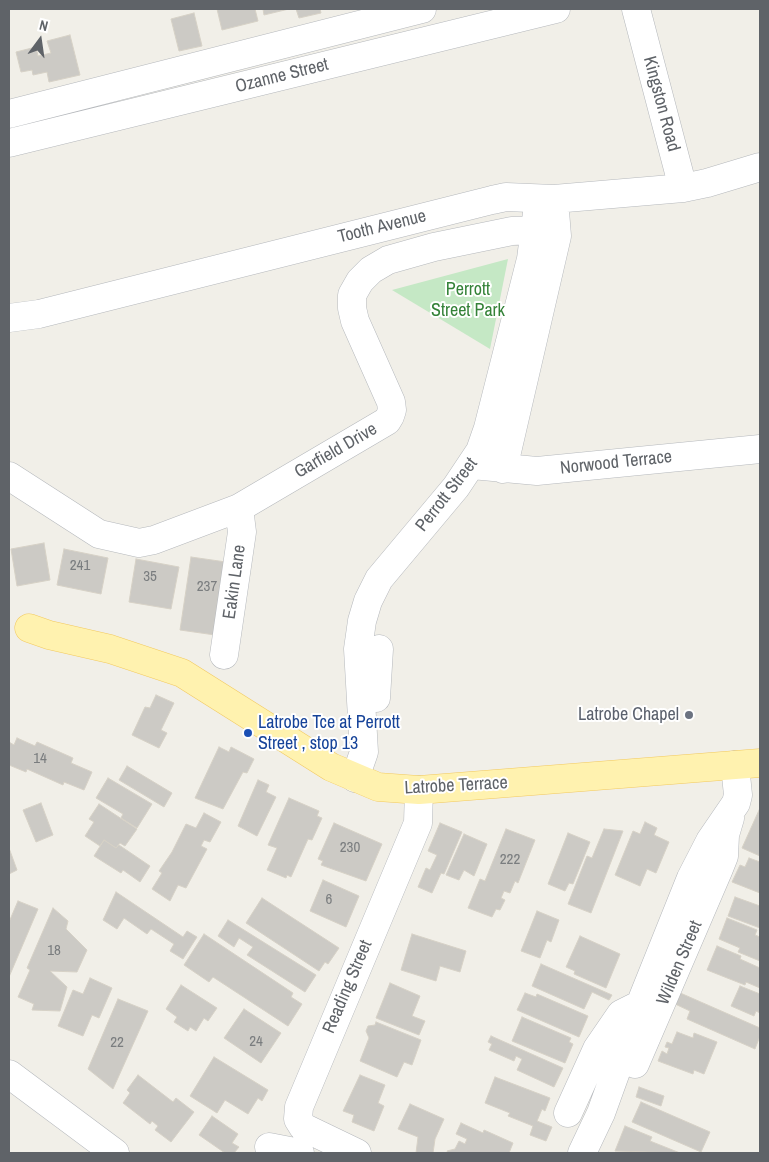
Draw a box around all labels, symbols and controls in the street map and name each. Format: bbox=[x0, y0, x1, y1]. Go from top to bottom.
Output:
north arrow bbox=[15, 15, 65, 65]
text: N bbox=[37, 16, 50, 35]
street label: Ozanne Street bbox=[233, 54, 331, 98]
street label: Kingston Road bbox=[638, 54, 684, 154]
street label: Tooth Avenue bbox=[336, 206, 428, 248]
park label: Perrott Street Park bbox=[431, 279, 505, 322]
street label: Garfield Drive bbox=[291, 419, 381, 483]
street label: Norwood Terrace bbox=[559, 446, 673, 480]
street label: Perrott Street bbox=[411, 454, 483, 536]
street label: Eakin Lane bbox=[219, 544, 251, 620]
house number: 241 bbox=[70, 557, 90, 575]
house number: 35 bbox=[143, 568, 157, 586]
house number: 237 bbox=[197, 578, 217, 596]
place label: Latrobe Chapel bbox=[578, 704, 679, 726]
marker: Latrobe Chapel bbox=[683, 709, 695, 721]
place label: Latrobe Tce at Perrott Street , stop 13 bbox=[258, 712, 400, 754]
marker: Latrobe Tce at Perrott Street , stop 13 bbox=[242, 727, 254, 739]
house number: 14 bbox=[33, 750, 47, 768]
street label: Latrobe Terrace bbox=[404, 773, 508, 799]
house number: 230 bbox=[340, 839, 360, 857]
house number: 222 bbox=[500, 851, 520, 869]
house number: 6 bbox=[326, 891, 332, 909]
street label: Wilden Street bbox=[653, 918, 707, 1008]
street label: Reading Street bbox=[319, 937, 377, 1037]
house number: 18 bbox=[47, 942, 61, 960]
house number: 24 bbox=[249, 1033, 263, 1051]
house number: 22 bbox=[110, 1034, 124, 1052]

